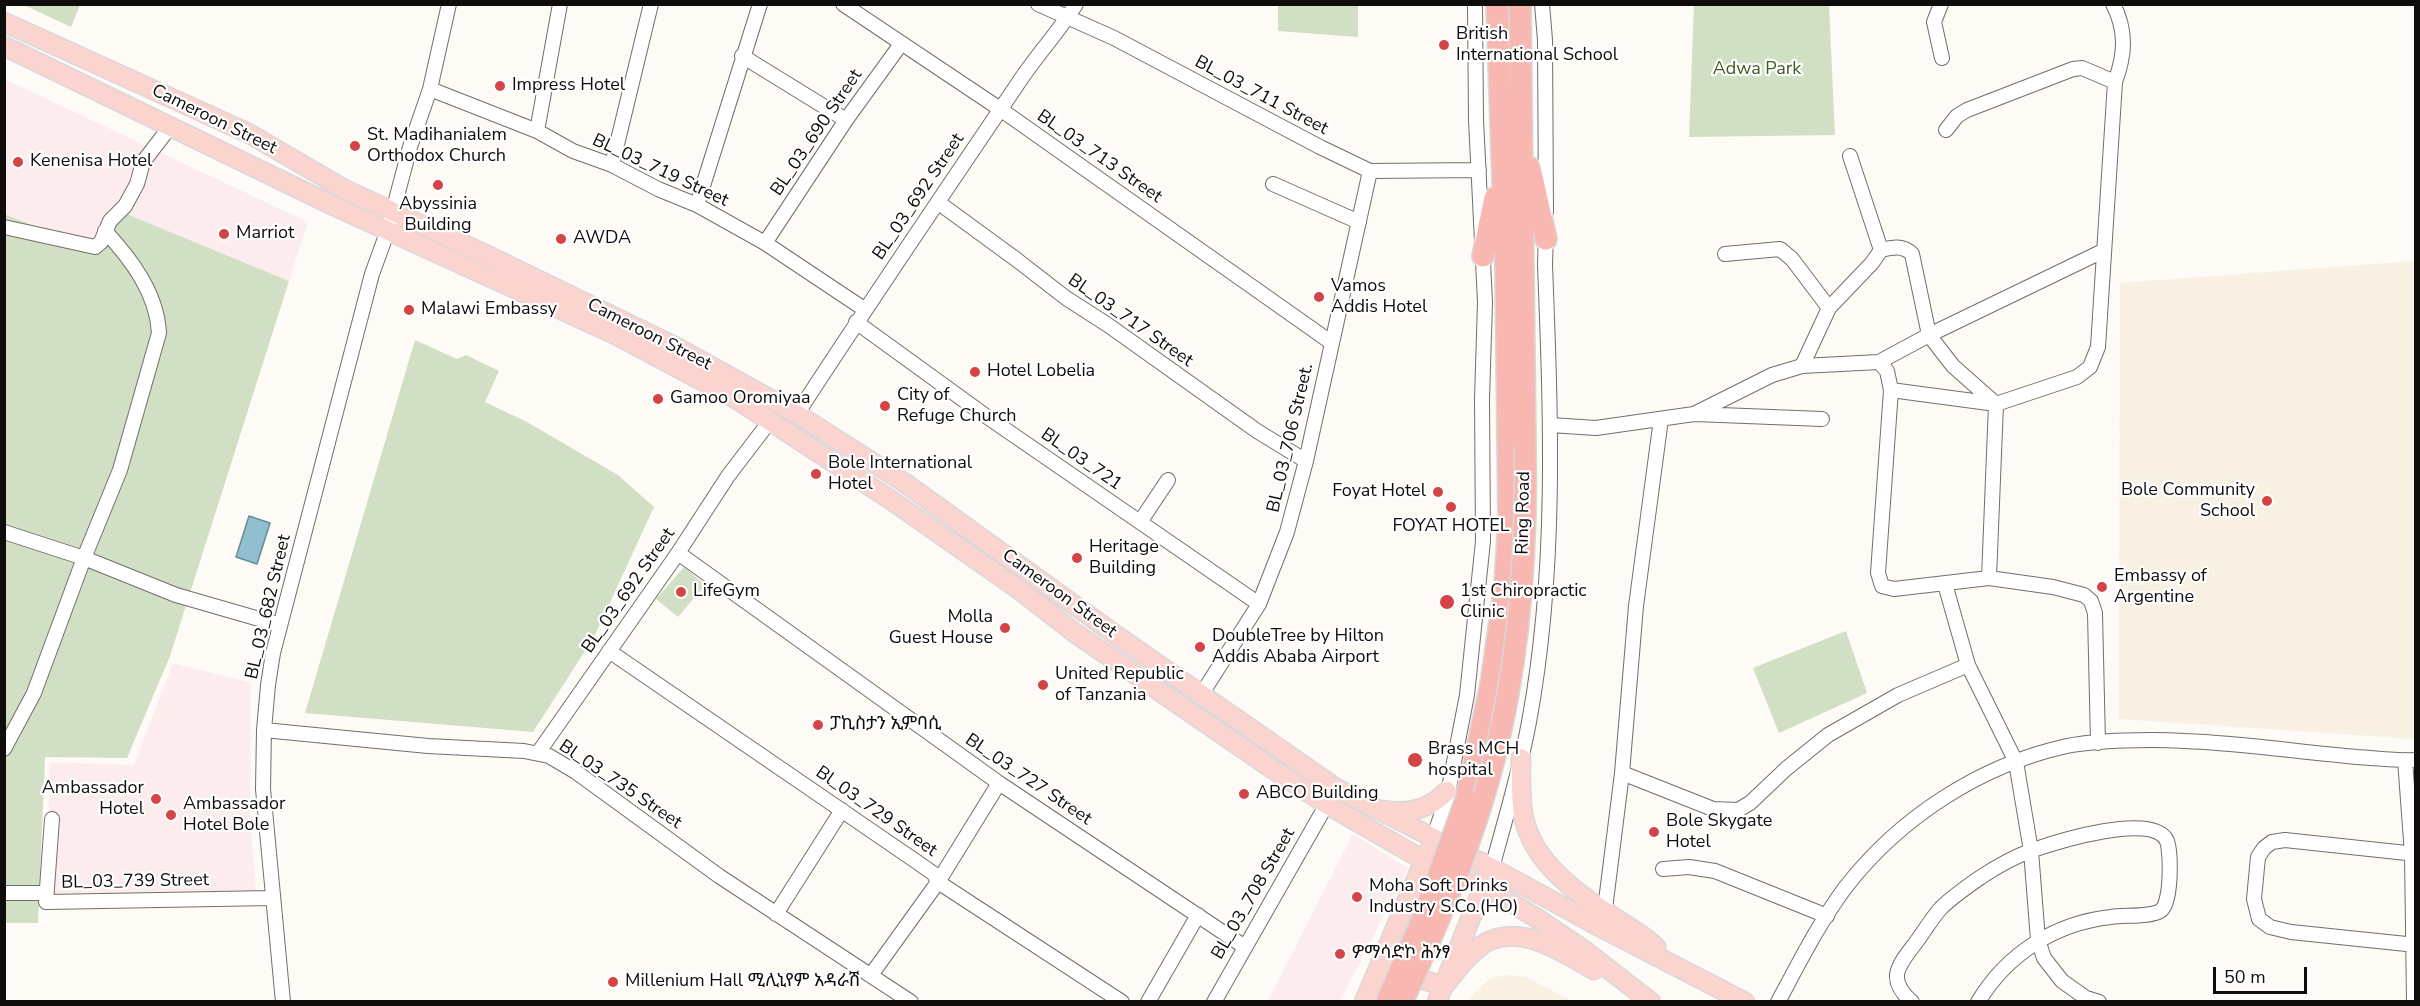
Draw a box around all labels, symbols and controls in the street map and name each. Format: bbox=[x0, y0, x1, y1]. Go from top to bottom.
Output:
place label: British International School bbox=[1456, 24, 1618, 66]
marker: British International School bbox=[1437, 38, 1451, 52]
street label: BL_03_711 Street bbox=[1191, 52, 1331, 140]
park label: Adwa Park bbox=[1713, 59, 1801, 81]
street label: BL_03_690 Street bbox=[767, 66, 867, 200]
place label: Impress Hotel bbox=[512, 75, 625, 97]
marker: Impress Hotel bbox=[493, 79, 507, 93]
street label: Cameroon Street bbox=[148, 80, 280, 160]
street label: BL_03_713 Street bbox=[1032, 106, 1166, 208]
place label: St. Madihanialem Orthodox Church bbox=[367, 125, 507, 168]
street label: BL_03_719 Street bbox=[588, 130, 732, 212]
street label: BL_03_692 Street bbox=[869, 130, 969, 264]
marker: St. Madihanialem Orthodox Church bbox=[348, 139, 362, 153]
place label: Kenenisa Hotel bbox=[30, 151, 152, 173]
marker: Kenenisa Hotel bbox=[11, 155, 25, 169]
marker: Abyssinia Building bbox=[431, 178, 445, 192]
place label: Abyssinia Building bbox=[399, 194, 477, 236]
place label: Marriot bbox=[236, 223, 294, 245]
marker: Marriot bbox=[217, 227, 231, 241]
place label: AWDA bbox=[573, 228, 631, 250]
marker: AWDA bbox=[554, 232, 568, 246]
street label: BL_03_717 Street bbox=[1063, 270, 1197, 372]
place label: Vamos Addis Hotel bbox=[1331, 276, 1427, 318]
marker: Vamos Addis Hotel bbox=[1312, 290, 1326, 304]
street label: Cameroon Street bbox=[583, 294, 715, 376]
place label: Malawi Embassy bbox=[421, 299, 557, 321]
marker: Malawi Embassy bbox=[402, 303, 416, 317]
place label: Hotel Lobelia bbox=[987, 361, 1095, 383]
street label: BL_03_706 Street. bbox=[1263, 361, 1319, 515]
marker: Hotel Lobelia bbox=[968, 365, 982, 379]
place label: City of Refuge Church bbox=[897, 385, 1017, 428]
place label: Gamoo Oromiyaa bbox=[670, 388, 811, 410]
marker: Gamoo Oromiyaa bbox=[651, 392, 665, 406]
marker: City of Refuge Church bbox=[878, 399, 892, 413]
street label: BL_03_721 bbox=[1036, 424, 1126, 496]
place label: Bole International Hotel bbox=[828, 453, 972, 496]
marker: Bole International Hotel bbox=[809, 467, 823, 481]
street label: Ring Road bbox=[1512, 471, 1536, 555]
place label: Bole Community School bbox=[2121, 480, 2255, 522]
place label: Foyat Hotel bbox=[1332, 481, 1426, 503]
marker: Foyat Hotel bbox=[1431, 485, 1445, 499]
marker: Bole Community School bbox=[2260, 494, 2274, 508]
marker: FOYAT HOTEL bbox=[1444, 500, 1458, 514]
place label: FOYAT HOTEL bbox=[1392, 516, 1510, 538]
street label: BL_03_692 Street bbox=[578, 524, 680, 658]
street label: BL_03_682 Street bbox=[242, 533, 296, 681]
place label: Heritage Building bbox=[1089, 537, 1159, 580]
street label: Cameroon Street bbox=[997, 545, 1121, 643]
marker: Heritage Building bbox=[1070, 551, 1084, 565]
place label: Embassy of Argentine bbox=[2114, 566, 2207, 608]
marker: Embassy of Argentine bbox=[2095, 580, 2109, 594]
place label: LifeGym bbox=[693, 581, 760, 603]
place label: 1st Chiropractic Clinic bbox=[1460, 581, 1587, 624]
marker: LifeGym bbox=[674, 585, 688, 599]
marker: 1st Chiropractic Clinic bbox=[1438, 593, 1456, 611]
place label: Molla Guest House bbox=[889, 607, 993, 650]
marker: Molla Guest House bbox=[998, 621, 1012, 635]
place label: DoubleTree by Hilton Addis Ababa Airport bbox=[1212, 626, 1384, 668]
marker: DoubleTree by Hilton Addis Ababa Airport bbox=[1193, 640, 1207, 654]
place label: United Republic of Tanzania bbox=[1055, 664, 1184, 706]
marker: United Republic of Tanzania bbox=[1036, 678, 1050, 692]
place label: ፓኪስታን ኢምባሲ bbox=[830, 714, 941, 736]
marker: ፓኪስታን ኢምባሲ bbox=[811, 718, 825, 732]
street label: BL_03_727 Street bbox=[961, 730, 1095, 830]
street label: Bl_03_735 Street bbox=[555, 736, 685, 834]
place label: Brass MCH hospital bbox=[1428, 739, 1519, 782]
marker: Brass MCH hospital bbox=[1406, 751, 1424, 769]
street label: Bl_03_729 Street bbox=[811, 762, 941, 862]
place label: Ambassador Hotel bbox=[42, 778, 144, 820]
place label: ABCO Building bbox=[1256, 783, 1379, 805]
marker: ABCO Building bbox=[1237, 787, 1251, 801]
marker: Ambassador Hotel bbox=[149, 792, 163, 806]
place label: Ambassador Hotel Bole bbox=[183, 794, 285, 836]
marker: Ambassador Hotel Bole bbox=[164, 808, 178, 822]
place label: Bole Skygate Hotel bbox=[1666, 811, 1772, 854]
street label: BL_03_708 Street bbox=[1208, 825, 1300, 963]
marker: Bole Skygate Hotel bbox=[1647, 825, 1661, 839]
street label: BL_03_739 Street bbox=[61, 870, 209, 894]
place label: Moha Soft Drinks Industry S.Co.(HO) bbox=[1369, 876, 1518, 918]
marker: Moha Soft Drinks Industry S.Co.(HO) bbox=[1350, 890, 1364, 904]
place label: ዎማሳድኮ ሕንፃ bbox=[1352, 943, 1451, 965]
marker: ዎማሳድኮ ሕንፃ bbox=[1333, 947, 1347, 961]
scale bar bbox=[2216, 955, 2310, 993]
text: 50 m bbox=[2224, 965, 2266, 989]
place label: Millenium Hall ሚሊኒየም አዳራሽ bbox=[625, 971, 860, 993]
marker: Millenium Hall ሚሊኒየም አዳራሽ bbox=[606, 975, 620, 989]

